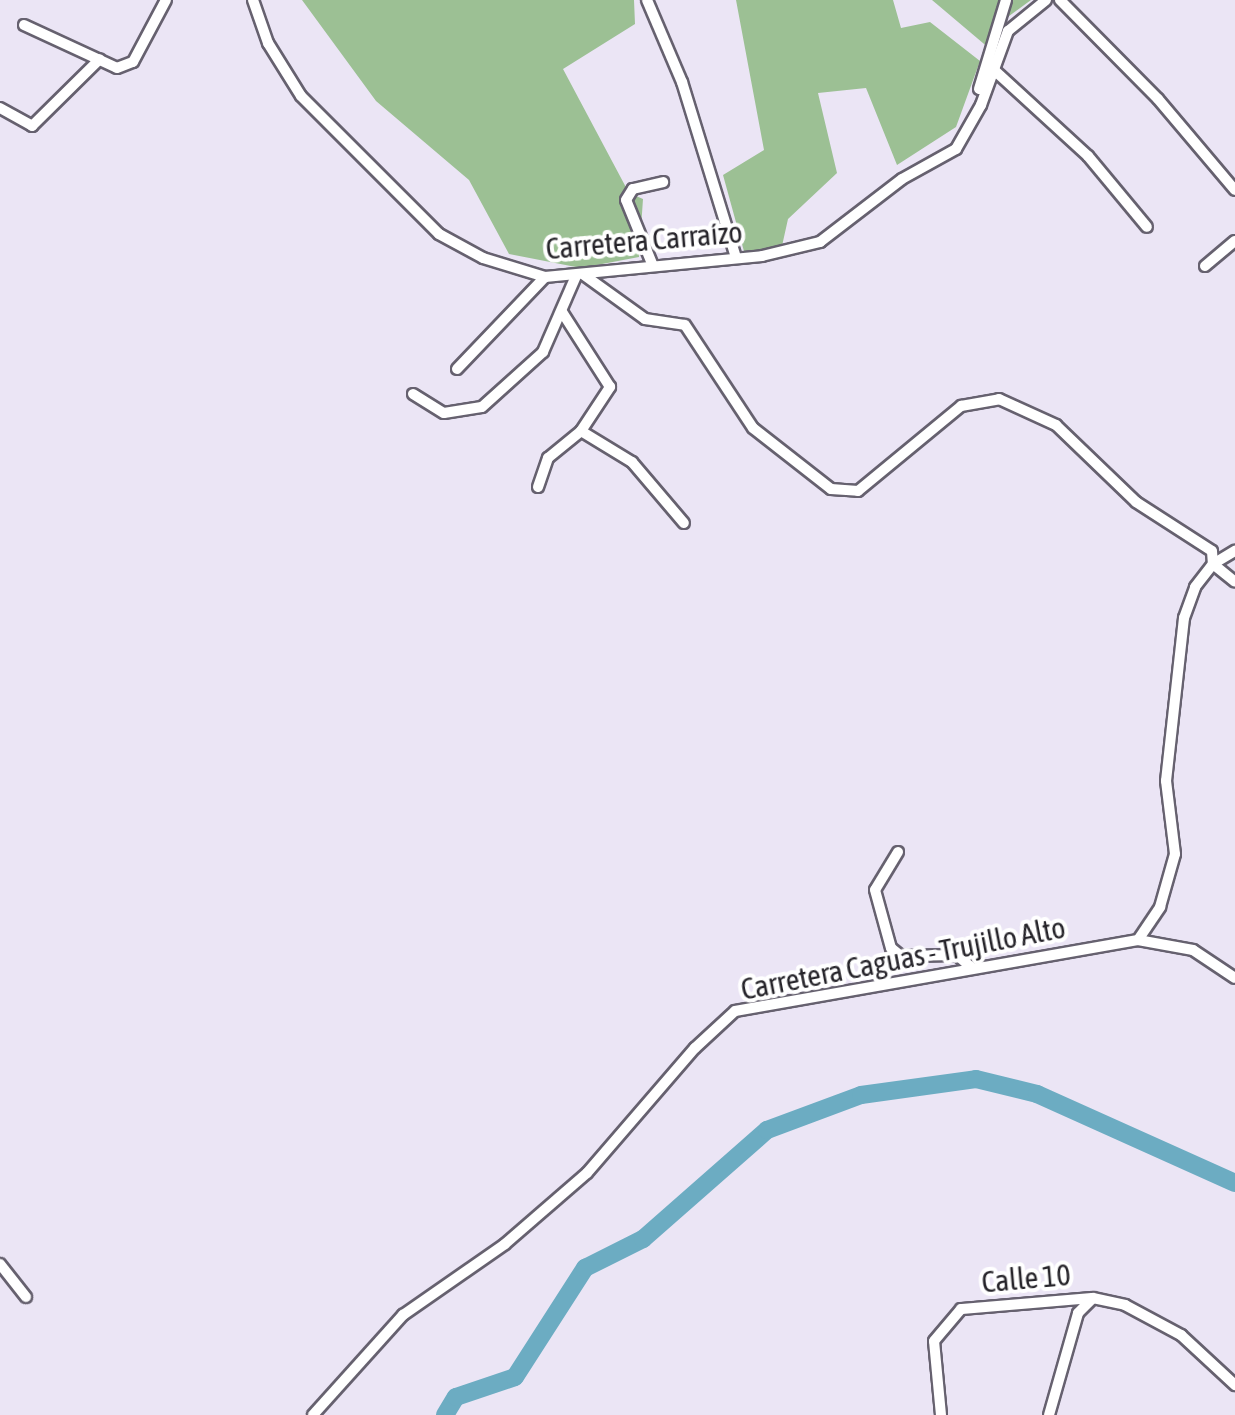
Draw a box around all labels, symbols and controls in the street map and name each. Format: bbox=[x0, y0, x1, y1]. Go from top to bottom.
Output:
street label: Carretera Carraízo bbox=[544, 213, 744, 267]
street label: Carretera Caguas - Trujillo Alto bbox=[738, 909, 1068, 1007]
street label: Calle 10 bbox=[980, 1256, 1072, 1300]

